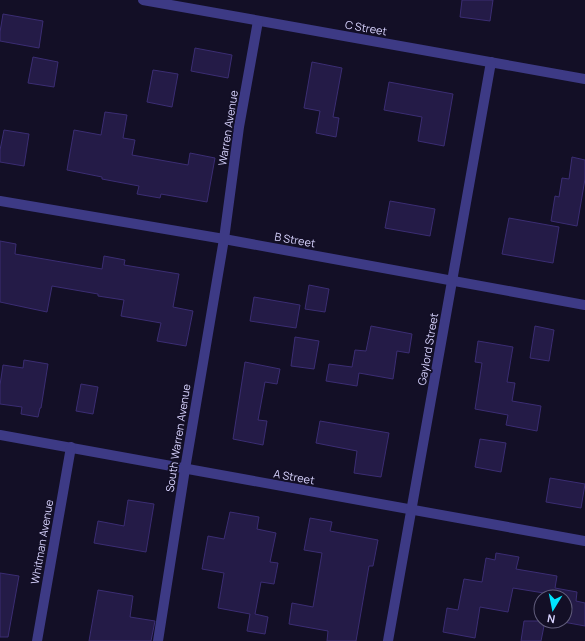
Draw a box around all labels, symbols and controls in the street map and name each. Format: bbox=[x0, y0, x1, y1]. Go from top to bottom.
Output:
street label: C Street bbox=[344, 16, 388, 39]
street label: Warren Avenue bbox=[214, 88, 241, 167]
street label: B Street bbox=[273, 229, 317, 250]
street label: Gaylord Street bbox=[414, 312, 441, 386]
street label: South Warren Avenue bbox=[162, 382, 194, 493]
street label: A Street bbox=[272, 466, 316, 487]
street label: Whitman Avenue bbox=[27, 498, 56, 585]
north arrow bbox=[533, 589, 573, 629]
text: N bbox=[546, 611, 556, 627]

